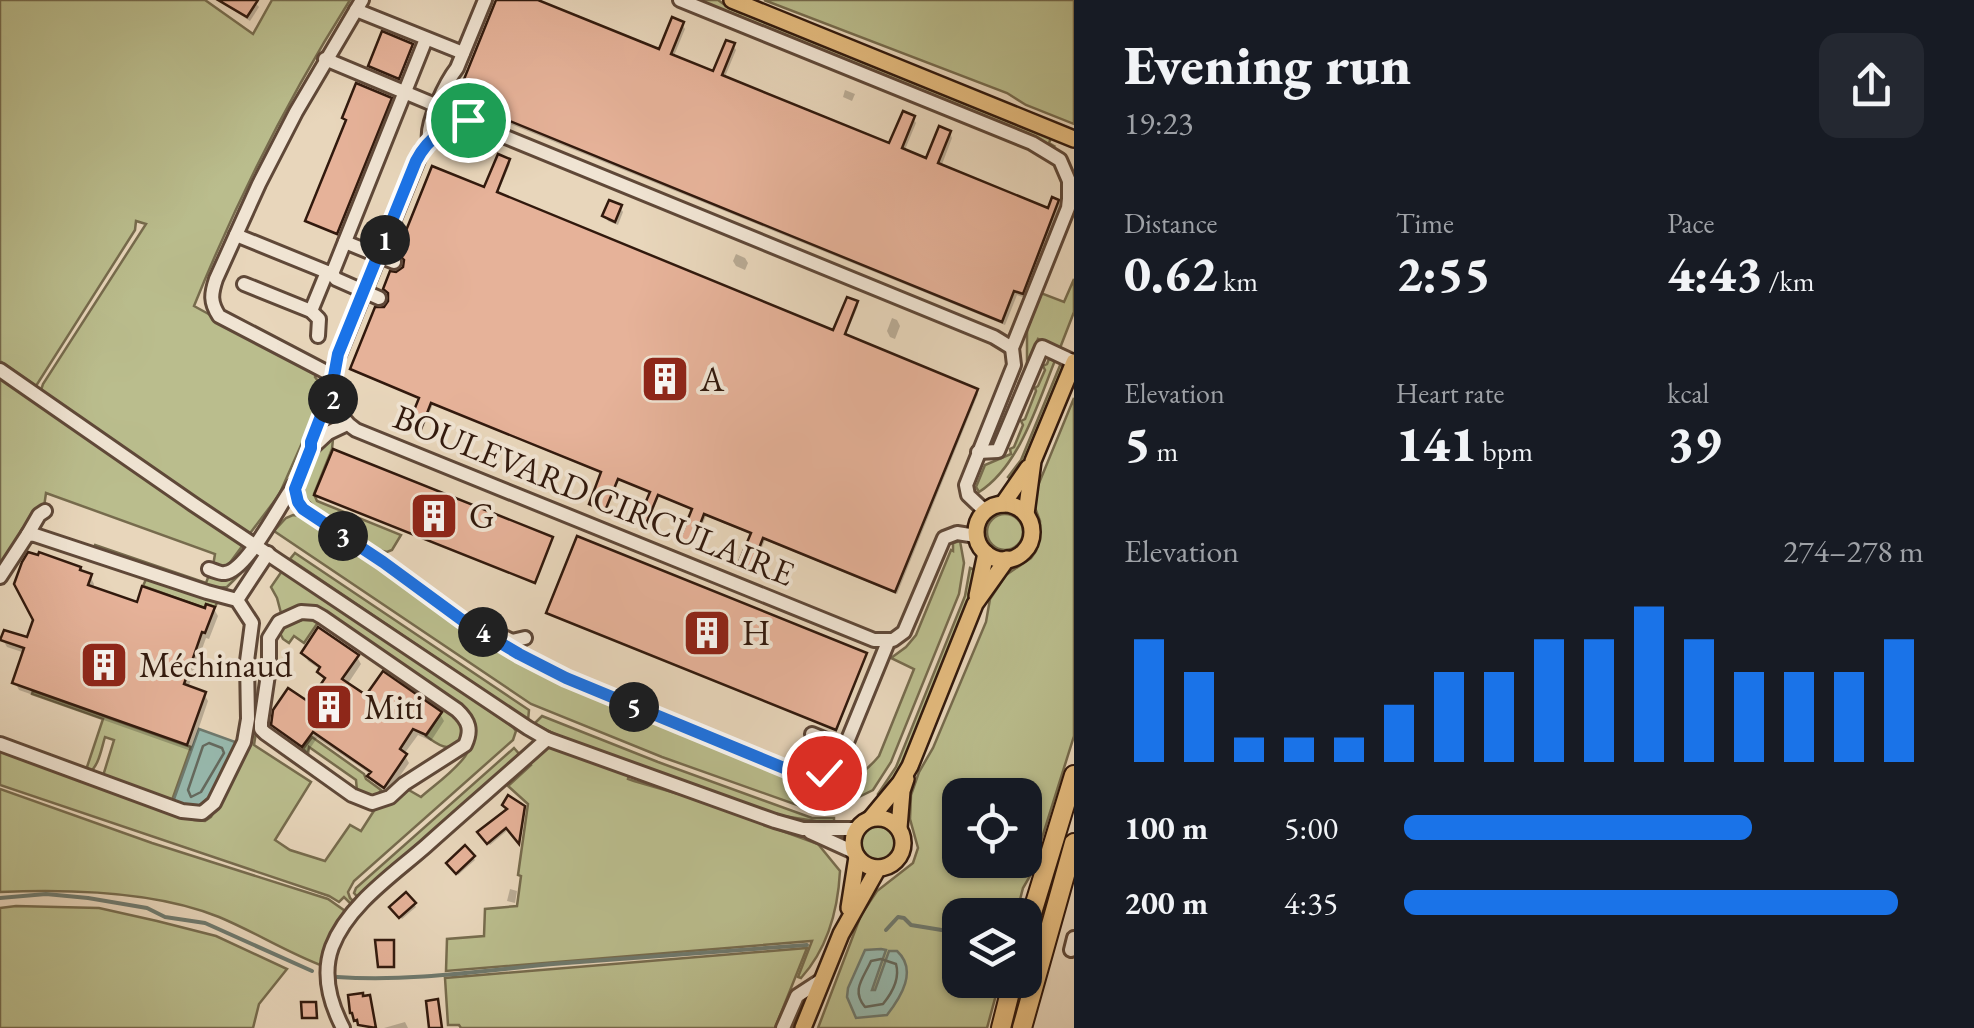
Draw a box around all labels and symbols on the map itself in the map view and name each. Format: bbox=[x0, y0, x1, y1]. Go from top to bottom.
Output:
pin bbox=[426, 78, 511, 163]
pin: 1 bbox=[360, 215, 410, 265]
building icon: A bbox=[639, 353, 691, 405]
place label: A bbox=[699, 356, 725, 401]
pin: 2 bbox=[308, 374, 358, 424]
street label: BOULEVARD CIRCULAIRE bbox=[387, 393, 801, 596]
building icon: G bbox=[408, 490, 460, 542]
place label: G bbox=[469, 493, 495, 538]
pin: 3 bbox=[318, 511, 368, 561]
pin: 4 bbox=[458, 607, 508, 657]
building icon: H bbox=[681, 607, 733, 659]
place label: H bbox=[742, 610, 770, 655]
building icon: Méchinaud bbox=[78, 639, 130, 691]
place label: Méchinaud bbox=[139, 642, 293, 687]
building icon: Miti bbox=[303, 681, 355, 733]
pin: 5 bbox=[609, 682, 659, 732]
place label: Miti bbox=[364, 684, 424, 729]
pin bbox=[782, 731, 867, 816]

